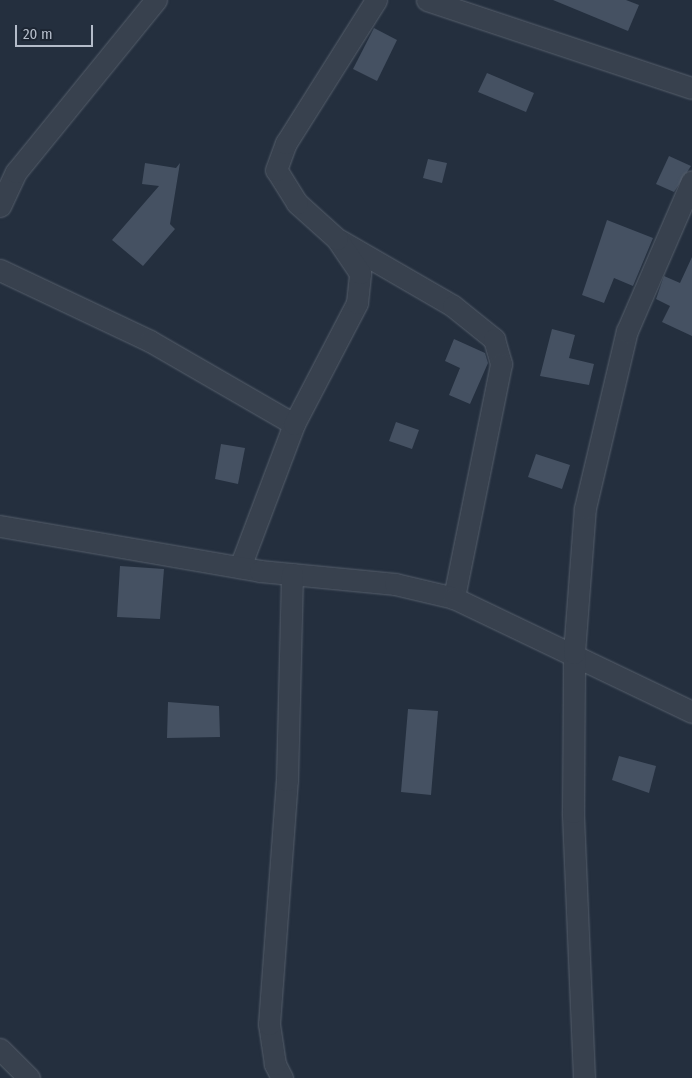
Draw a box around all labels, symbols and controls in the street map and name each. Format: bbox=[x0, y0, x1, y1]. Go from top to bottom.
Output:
scale bar bbox=[18, 15, 95, 47]
text: 20 m bbox=[23, 25, 53, 43]

